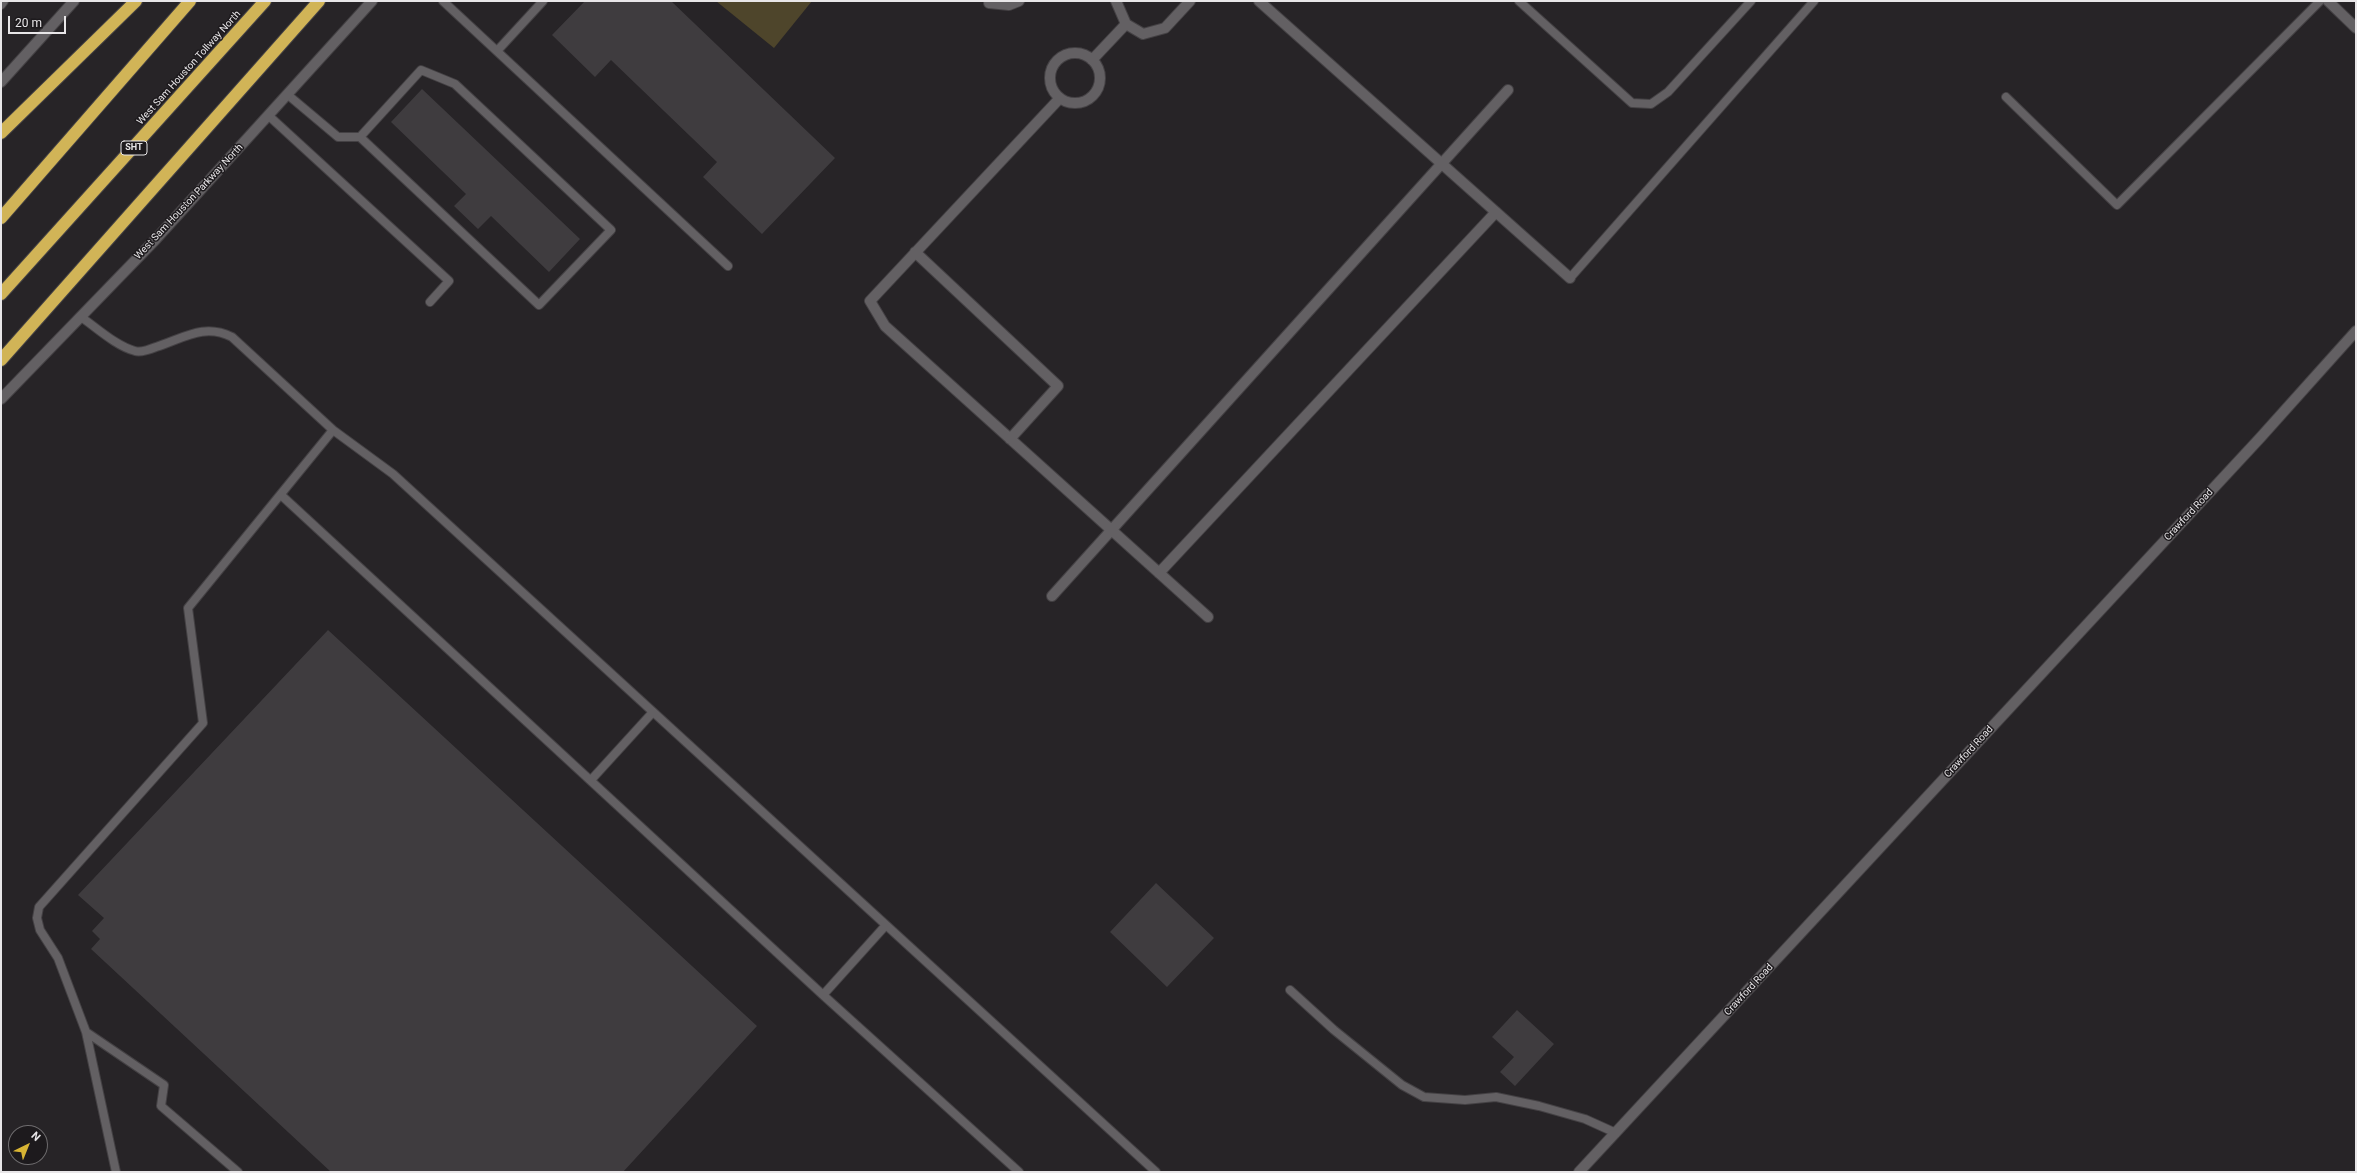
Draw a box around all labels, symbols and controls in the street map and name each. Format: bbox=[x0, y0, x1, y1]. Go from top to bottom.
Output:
scale bar bbox=[10, 8, 68, 34]
street label: West Sam Houston Tollway North bbox=[135, 8, 243, 128]
text: 20 m bbox=[15, 16, 42, 30]
road number: SHT bbox=[121, 141, 147, 155]
street label: West Sam Houston Parkway North bbox=[132, 142, 246, 262]
street label: Crawford Road bbox=[2162, 487, 2216, 543]
street label: Crawford Road bbox=[1942, 724, 1996, 780]
street label: Crawford Road bbox=[1722, 962, 1776, 1018]
north arrow bbox=[8, 1125, 48, 1165]
text: N bbox=[29, 1129, 43, 1144]

